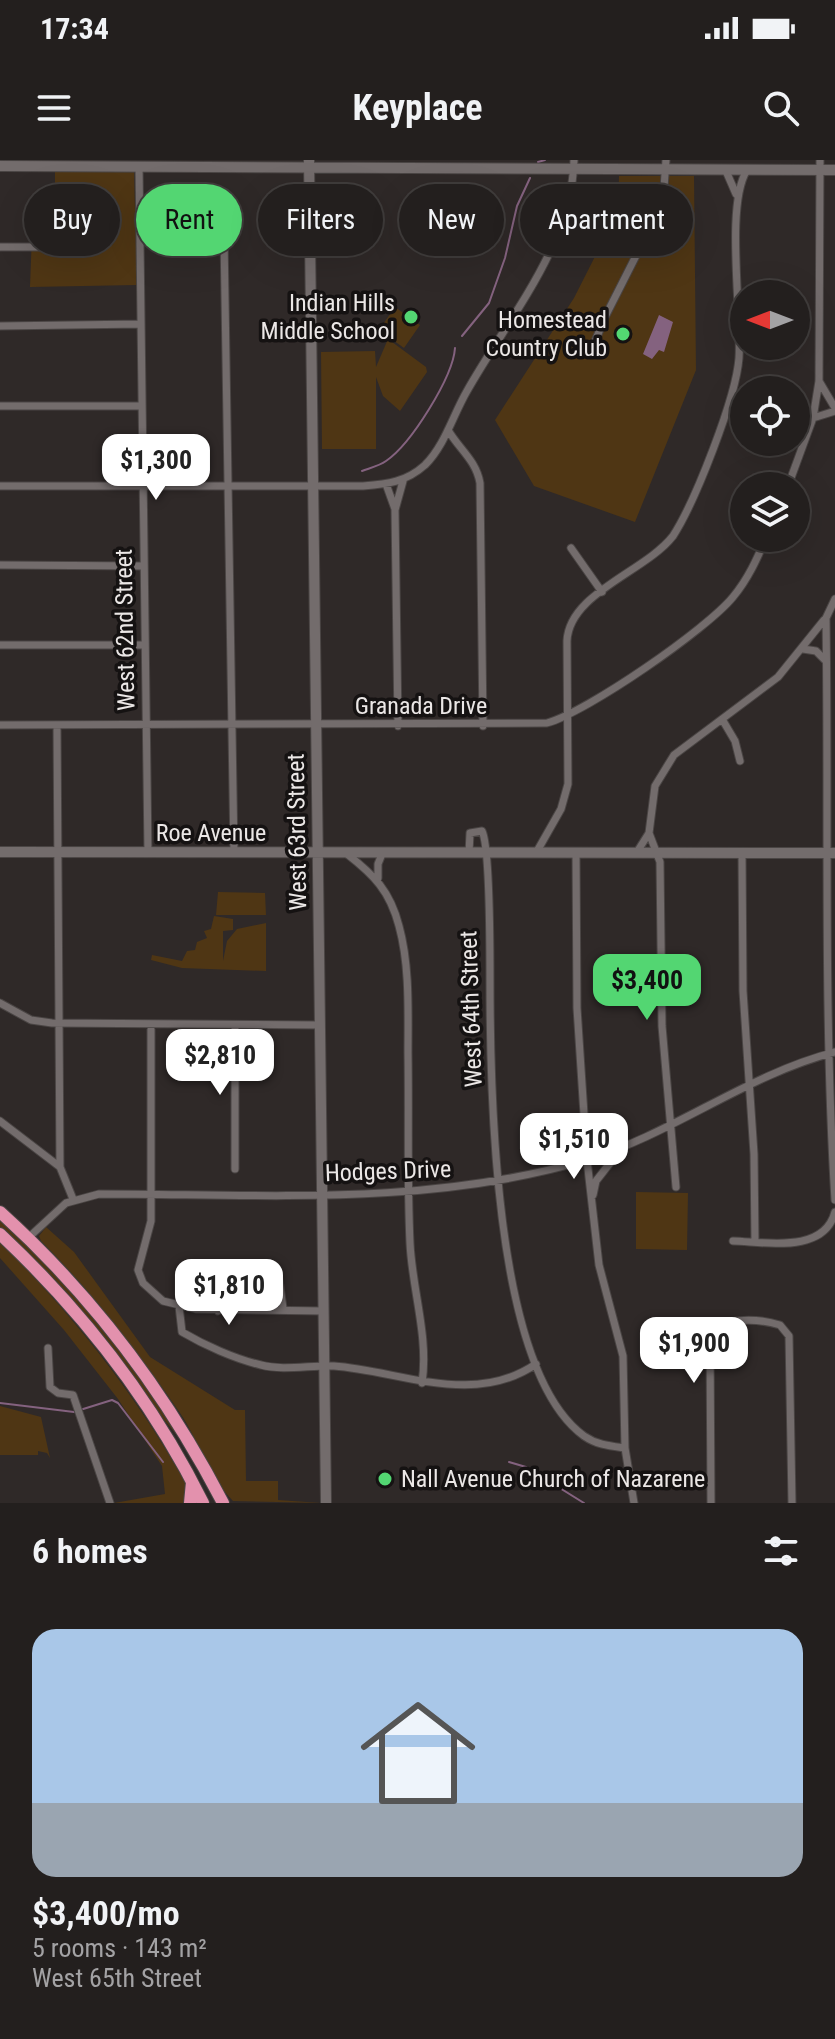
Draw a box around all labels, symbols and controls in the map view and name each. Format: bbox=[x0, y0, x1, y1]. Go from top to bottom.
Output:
text: 17:34 bbox=[40, 11, 109, 46]
icon: menu bbox=[32, 86, 76, 130]
icon: search bbox=[759, 86, 803, 130]
text: Keyplace bbox=[352, 87, 483, 129]
chip: Buy bbox=[24, 184, 120, 256]
chip: Rent bbox=[136, 184, 242, 256]
chip: Filters bbox=[258, 184, 383, 256]
chip: New bbox=[399, 184, 504, 256]
chip: Apartment bbox=[520, 184, 693, 256]
north arrow bbox=[730, 280, 810, 360]
map controls bbox=[730, 280, 810, 552]
place label: Indian Hills Middle School bbox=[261, 289, 395, 345]
place label: Homestead Country Club bbox=[485, 306, 607, 362]
marker: Indian Hills Middle School bbox=[402, 308, 420, 326]
marker: Homestead Country Club bbox=[614, 325, 632, 343]
button: locate bbox=[730, 376, 810, 456]
pin: $1,300 bbox=[91, 434, 221, 502]
text: $1,300 bbox=[120, 445, 192, 475]
button: layers bbox=[730, 472, 810, 552]
street label: West 62nd Street bbox=[110, 549, 140, 711]
street label: Granada Drive bbox=[355, 692, 487, 720]
street label: West 63rd Street bbox=[282, 753, 312, 911]
street label: Roe Avenue bbox=[156, 819, 266, 847]
street label: West 64th Street bbox=[454, 930, 488, 1088]
pin: $3,400 bbox=[582, 954, 712, 1022]
text: $3,400 bbox=[611, 965, 683, 995]
pin: $2,810 bbox=[155, 1029, 285, 1097]
text: $2,810 bbox=[184, 1040, 256, 1070]
pin: $1,510 bbox=[509, 1113, 639, 1181]
text: $1,510 bbox=[538, 1124, 610, 1154]
street label: Hodges Drive bbox=[324, 1155, 452, 1187]
pin: $1,810 bbox=[164, 1259, 294, 1327]
text: $1,810 bbox=[193, 1270, 265, 1300]
pin: $1,900 bbox=[629, 1317, 759, 1385]
text: $1,900 bbox=[658, 1328, 730, 1358]
place label: Nall Avenue Church of Nazarene bbox=[401, 1465, 705, 1493]
marker: Nall Avenue Church of Nazarene bbox=[376, 1470, 394, 1488]
icon: filters bbox=[759, 1529, 803, 1573]
text: 6 homes bbox=[32, 1531, 148, 1571]
icon: home bbox=[346, 1681, 490, 1825]
text: $3,400/mo bbox=[32, 1893, 180, 1933]
text: 5 rooms · 143 m² bbox=[32, 1933, 207, 1963]
text: West 65th Street bbox=[32, 1963, 202, 1993]

